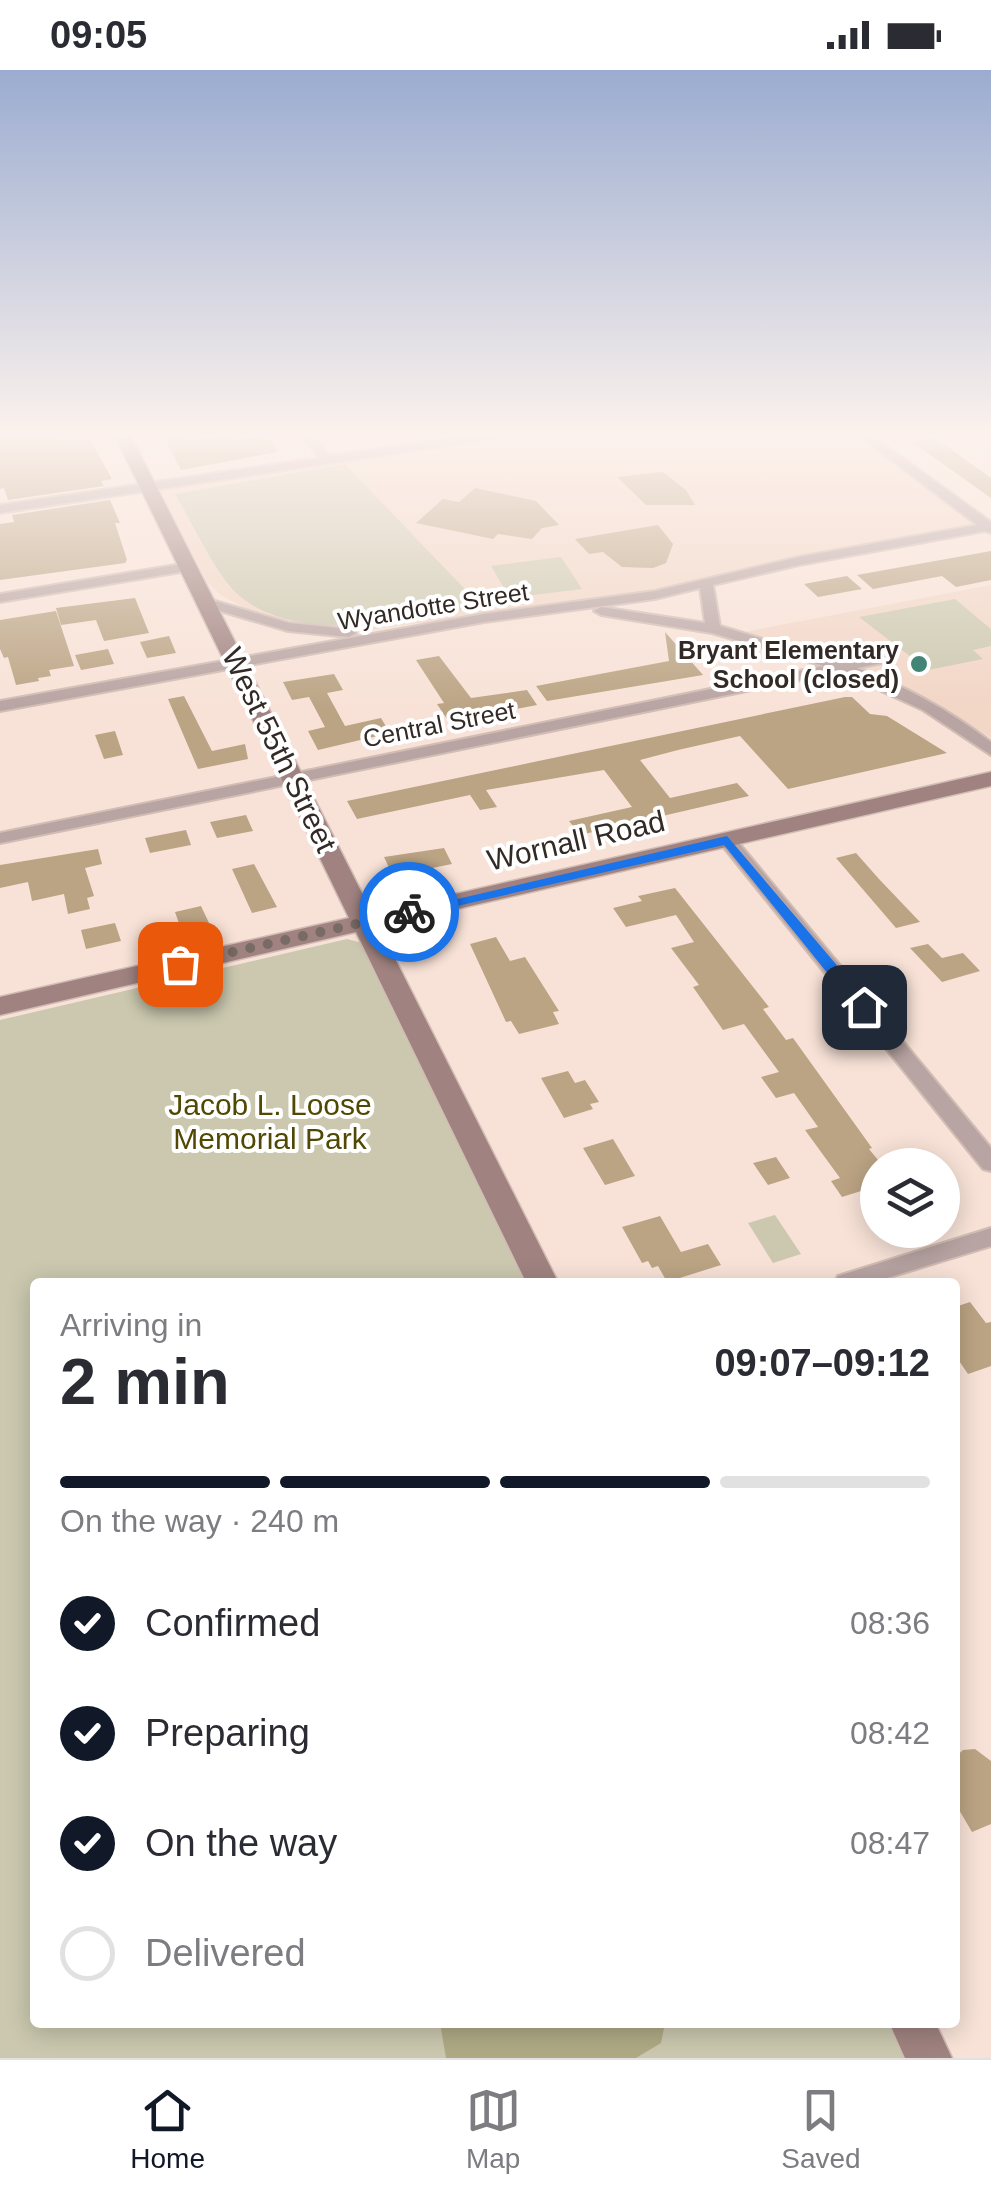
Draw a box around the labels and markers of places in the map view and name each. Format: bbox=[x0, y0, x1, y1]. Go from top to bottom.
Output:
place label: Bryant Elementary School (closed) bbox=[678, 636, 899, 693]
marker: Bryant Elementary School (closed) bbox=[908, 653, 930, 675]
pin bbox=[138, 922, 223, 1007]
pin bbox=[822, 965, 907, 1050]

